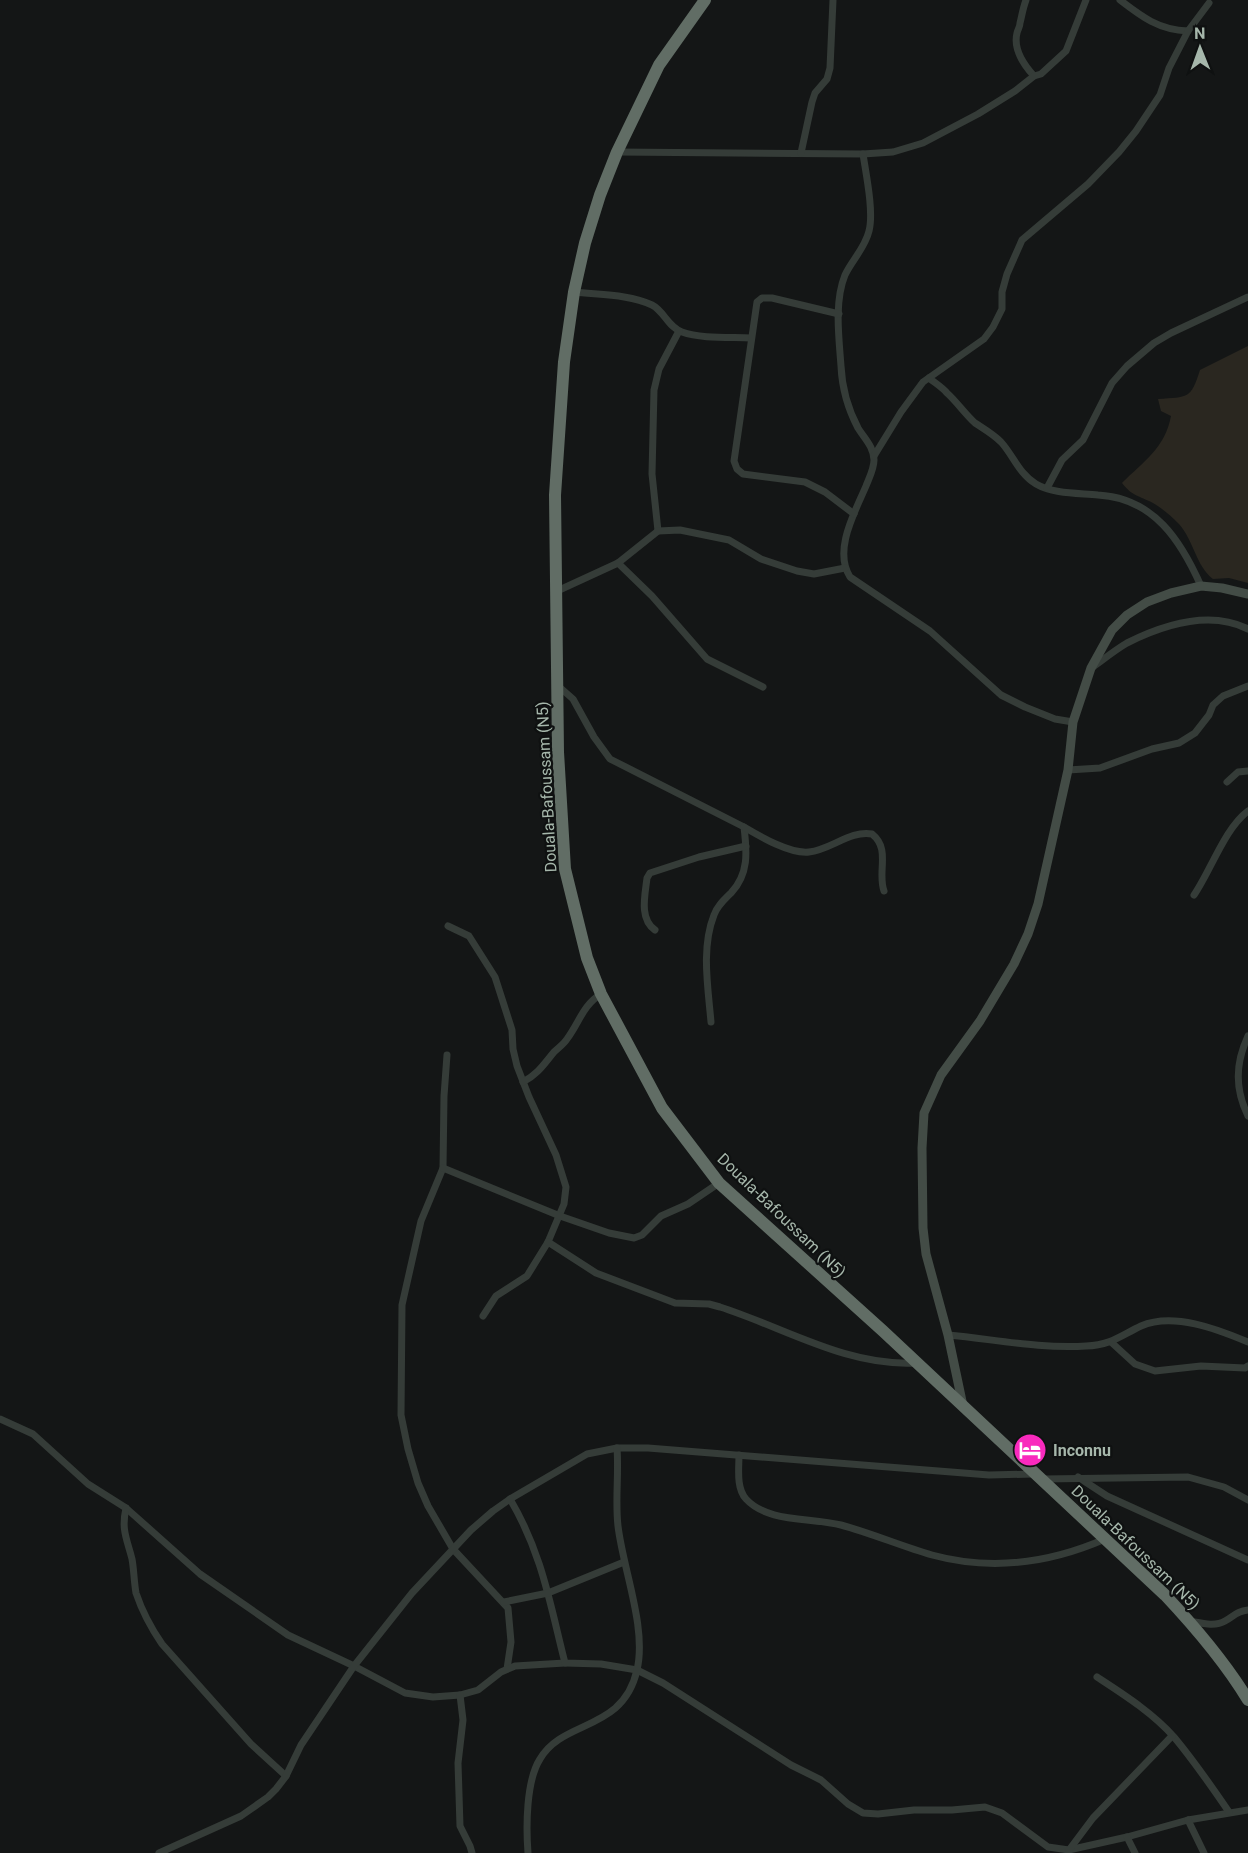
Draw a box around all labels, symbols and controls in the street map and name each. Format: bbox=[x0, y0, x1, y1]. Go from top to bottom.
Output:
north arrow bbox=[1170, 18, 1230, 78]
text: N bbox=[1194, 24, 1206, 43]
street label: Douala-Bafoussam (N5) bbox=[533, 701, 560, 873]
street label: Douala-Bafoussam (N5) bbox=[714, 1149, 850, 1282]
hotel icon: Inconnu bbox=[1012, 1432, 1048, 1468]
place label: Inconnu bbox=[1053, 1441, 1111, 1460]
street label: Douala-Bafoussam (N5) bbox=[1068, 1481, 1204, 1614]

